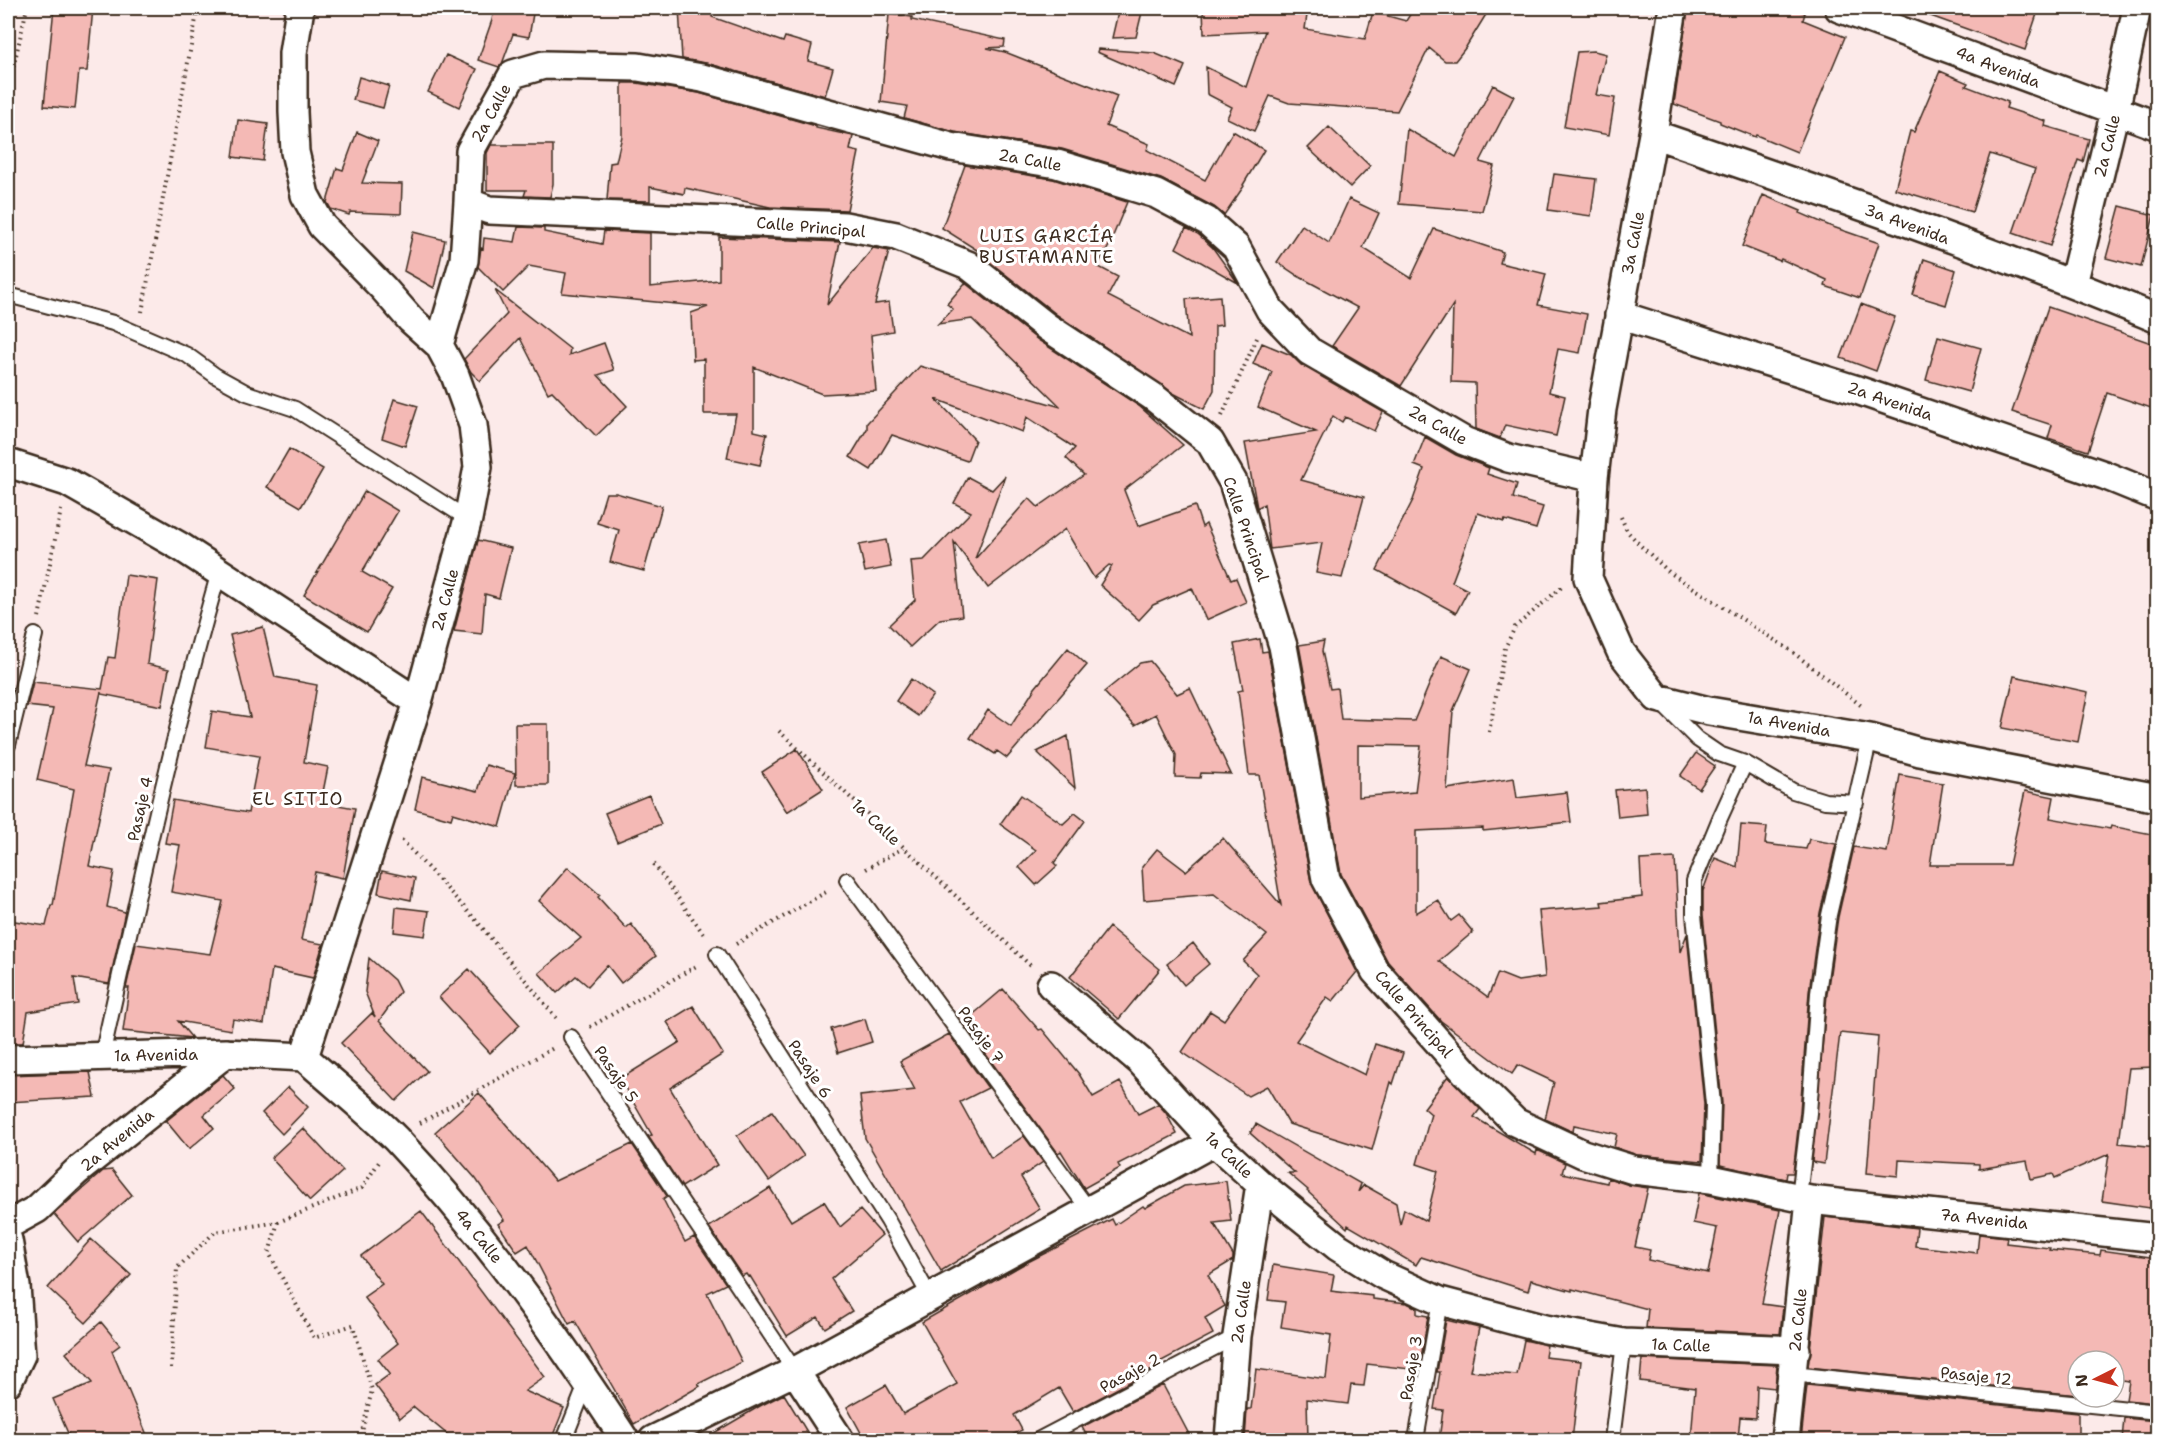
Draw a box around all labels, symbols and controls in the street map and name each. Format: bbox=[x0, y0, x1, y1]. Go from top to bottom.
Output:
street label: 4a Avenida bbox=[1953, 41, 2043, 93]
street label: 2a Calle bbox=[466, 80, 516, 146]
street label: 2a Calle bbox=[2089, 112, 2125, 180]
street label: 2a Calle bbox=[997, 144, 1063, 176]
street label: 3a Avenida bbox=[1862, 199, 1952, 249]
street label: 3a Calle bbox=[1617, 209, 1649, 277]
street label: Calle Principal bbox=[756, 212, 867, 242]
district label: LUIS GARCÍA BUSTAMANTE bbox=[979, 224, 1115, 269]
street label: 2a Avenida bbox=[1845, 377, 1935, 425]
street label: 2a Calle bbox=[1405, 400, 1471, 450]
street label: Calle Principal bbox=[1218, 474, 1274, 584]
street label: 2a Calle bbox=[427, 566, 463, 634]
street label: 1a Avenida bbox=[1746, 706, 1832, 742]
street label: Pasaje 4 bbox=[122, 775, 158, 843]
district label: EL SITIO bbox=[252, 787, 344, 811]
street label: 1a Calle bbox=[847, 794, 905, 850]
street label: Calle Principal bbox=[1370, 966, 1458, 1062]
street label: Pasaje 7 bbox=[953, 1002, 1009, 1068]
street label: Pasaje 6 bbox=[783, 1036, 837, 1102]
street label: Pasaje 5 bbox=[589, 1041, 643, 1107]
street label: 1a Avenida bbox=[114, 1044, 198, 1066]
street label: 2a Avenida bbox=[76, 1104, 158, 1176]
street label: 1a Calle bbox=[1200, 1127, 1258, 1183]
street label: 4a Calle bbox=[451, 1204, 507, 1268]
street label: 7a Avenida bbox=[1939, 1204, 2029, 1234]
street label: 2a Calle bbox=[1226, 1279, 1256, 1345]
street label: 2a Calle bbox=[1784, 1287, 1812, 1353]
street label: 1a Calle bbox=[1651, 1333, 1711, 1357]
street label: Pasaje 3 bbox=[1395, 1334, 1427, 1402]
street label: Pasaje 2 bbox=[1096, 1348, 1164, 1398]
north arrow bbox=[2066, 1349, 2126, 1409]
street label: Pasaje 12 bbox=[1939, 1362, 2013, 1390]
text: N bbox=[2070, 1373, 2093, 1388]

